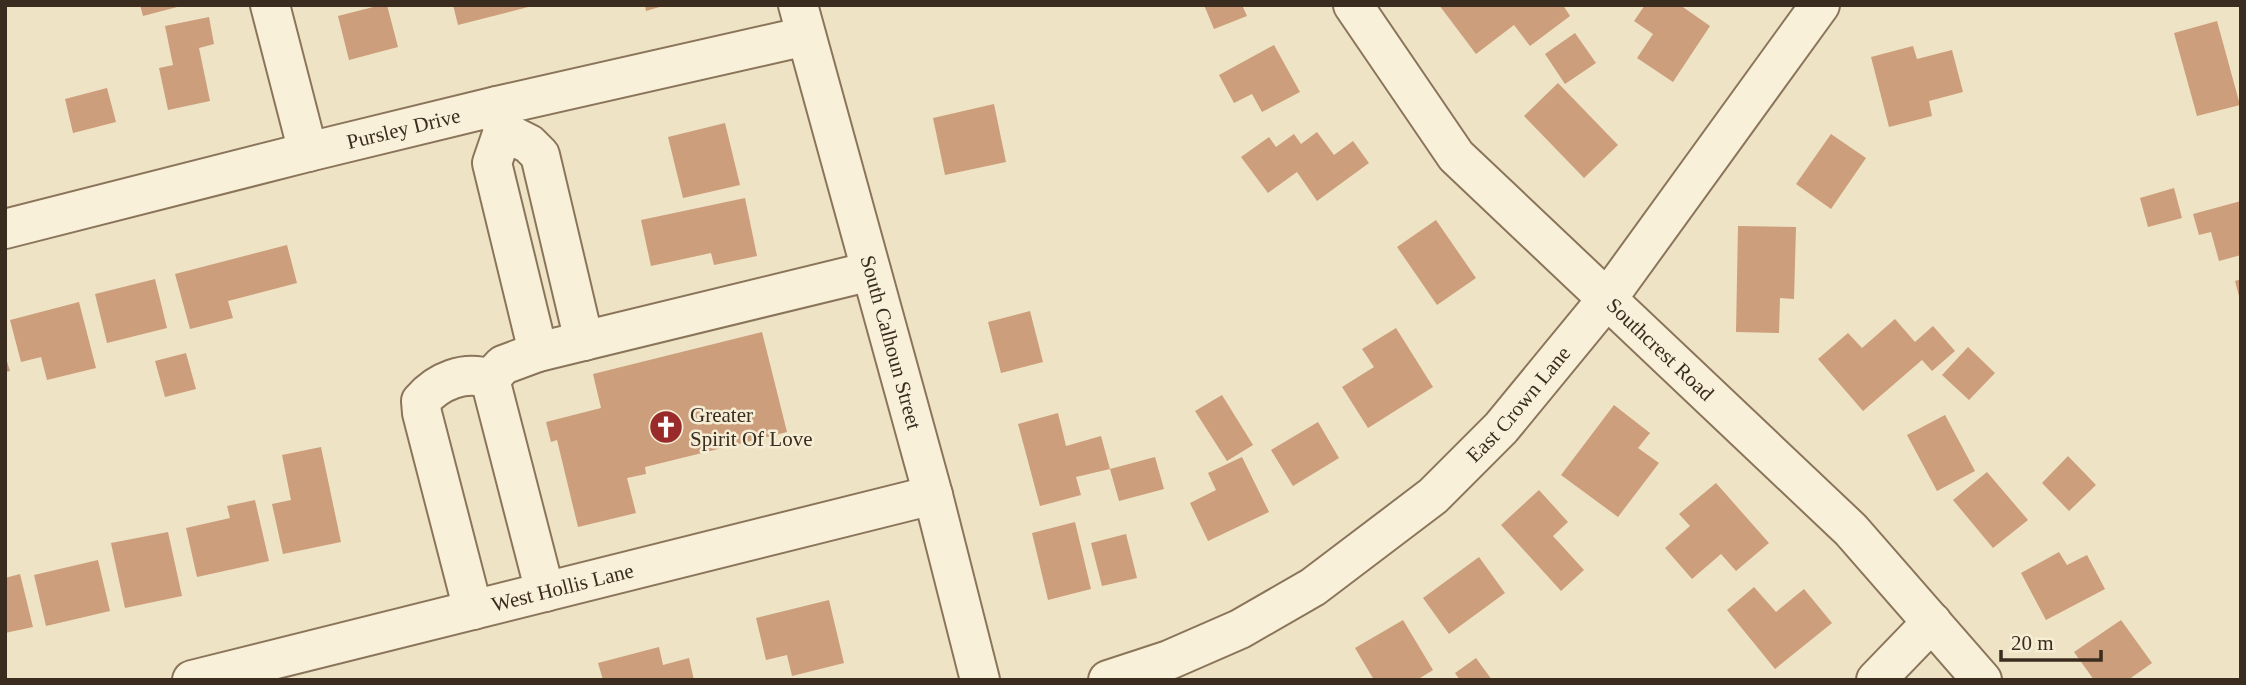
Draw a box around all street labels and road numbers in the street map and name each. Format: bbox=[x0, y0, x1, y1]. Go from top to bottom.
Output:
street label: Pursley Drive bbox=[344, 103, 463, 154]
street label: South Calhoun Street bbox=[856, 253, 926, 432]
street label: Southcrest Road bbox=[1602, 293, 1719, 406]
street label: East Crown Lane bbox=[1462, 341, 1575, 467]
street label: West Hollis Lane bbox=[489, 558, 636, 617]

